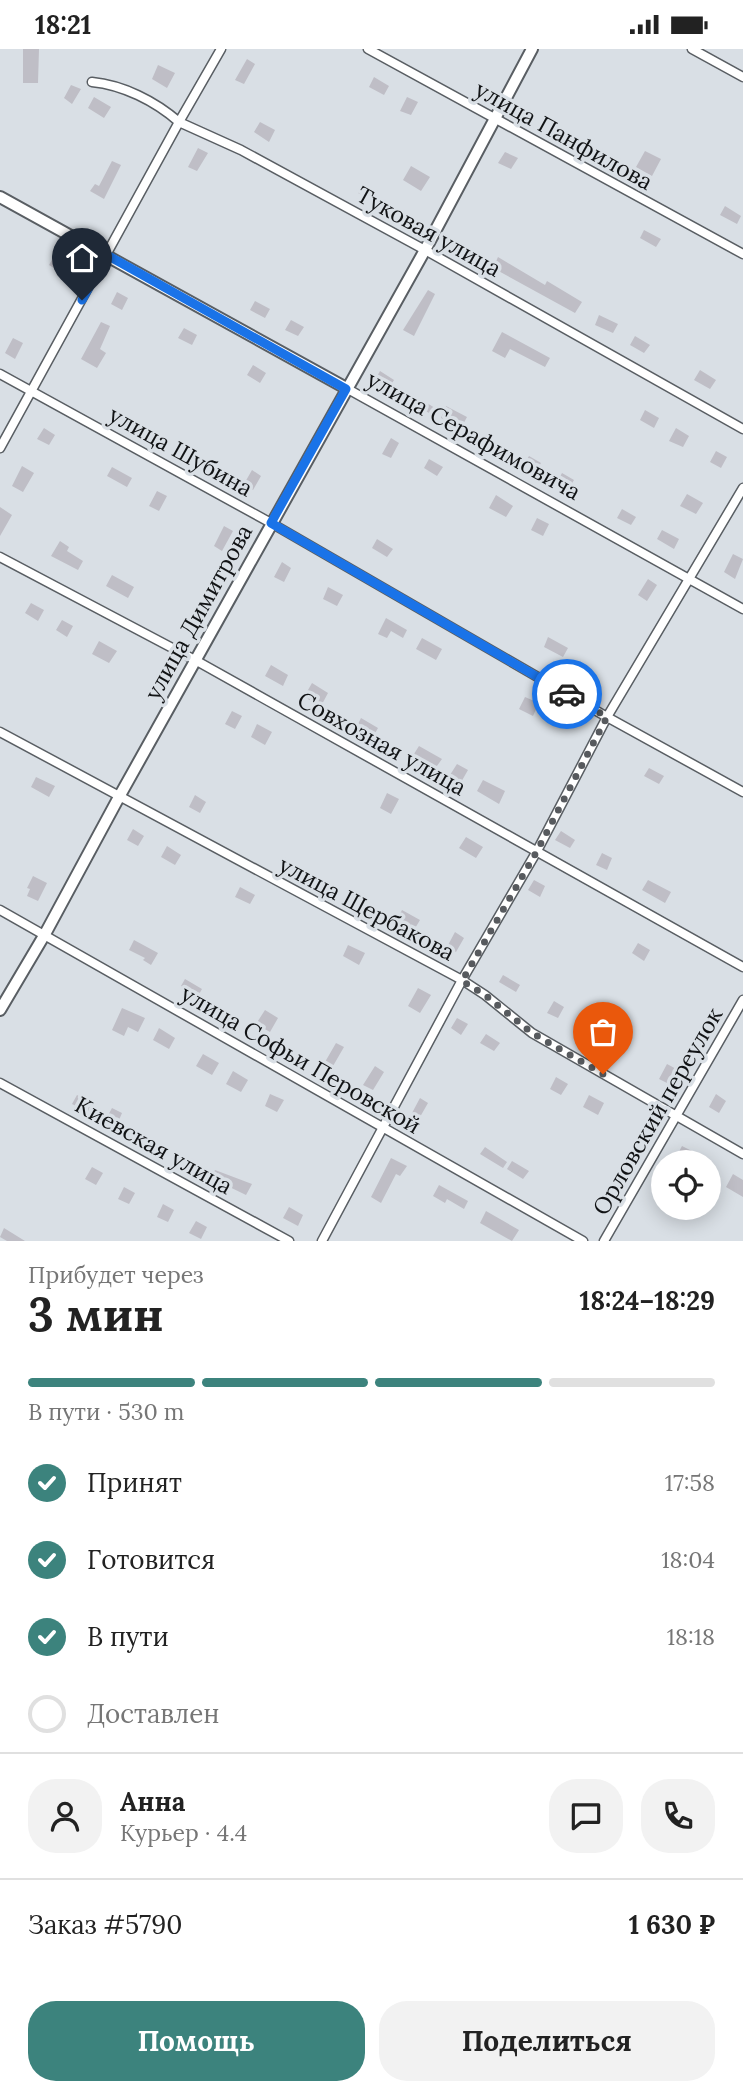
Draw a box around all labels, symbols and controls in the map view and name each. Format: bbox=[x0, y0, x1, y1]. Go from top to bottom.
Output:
text: 18:21 bbox=[35, 8, 91, 41]
street label: улица Панфилова bbox=[470, 74, 658, 196]
street label: Туковая улица bbox=[352, 179, 507, 283]
pin bbox=[52, 228, 112, 300]
icon: home bbox=[63, 239, 101, 277]
street label: улица Серафимовича bbox=[362, 364, 586, 506]
street label: улица Шубина bbox=[104, 399, 258, 503]
street label: улица Димитрова bbox=[138, 519, 258, 705]
courier bbox=[532, 659, 602, 729]
icon: car bbox=[548, 675, 586, 713]
street label: Совхозная улица bbox=[292, 685, 472, 801]
street label: улица Щербакова bbox=[274, 849, 460, 967]
street label: улица Софьи Перовской bbox=[176, 978, 426, 1140]
pin bbox=[573, 1002, 633, 1074]
street label: Орловский переулок bbox=[586, 1002, 729, 1220]
icon: bag bbox=[584, 1013, 622, 1051]
street label: Киевская улица bbox=[70, 1090, 238, 1200]
map controls bbox=[651, 1150, 721, 1220]
button: locate bbox=[651, 1150, 721, 1220]
text: Прибудет через bbox=[28, 1260, 204, 1289]
text: 18:24–18:29 bbox=[580, 1284, 715, 1317]
text: 3 мин bbox=[28, 1285, 164, 1344]
text: В пути · 530 m bbox=[28, 1397, 184, 1426]
icon: check bbox=[28, 1464, 66, 1502]
text: Принят bbox=[87, 1466, 182, 1499]
text: 17:58 bbox=[665, 1468, 715, 1497]
icon: check bbox=[28, 1541, 66, 1579]
text: Готовится bbox=[87, 1543, 215, 1576]
text: 18:04 bbox=[661, 1545, 715, 1574]
icon: check bbox=[28, 1618, 66, 1656]
text: В пути bbox=[87, 1620, 169, 1653]
text: 18:18 bbox=[667, 1622, 715, 1651]
text: Доставлен bbox=[87, 1697, 220, 1730]
button: person bbox=[28, 1779, 102, 1853]
button: chat bbox=[549, 1779, 623, 1853]
button: phone bbox=[641, 1779, 715, 1853]
text: Анна bbox=[120, 1785, 186, 1818]
text: Курьер · 4.4 bbox=[120, 1818, 247, 1847]
text: Заказ #5790 bbox=[28, 1908, 182, 1941]
text: 1 630 ₽ bbox=[629, 1908, 715, 1941]
button: Помощь bbox=[28, 2001, 365, 2081]
button: Поделиться bbox=[379, 2001, 715, 2081]

